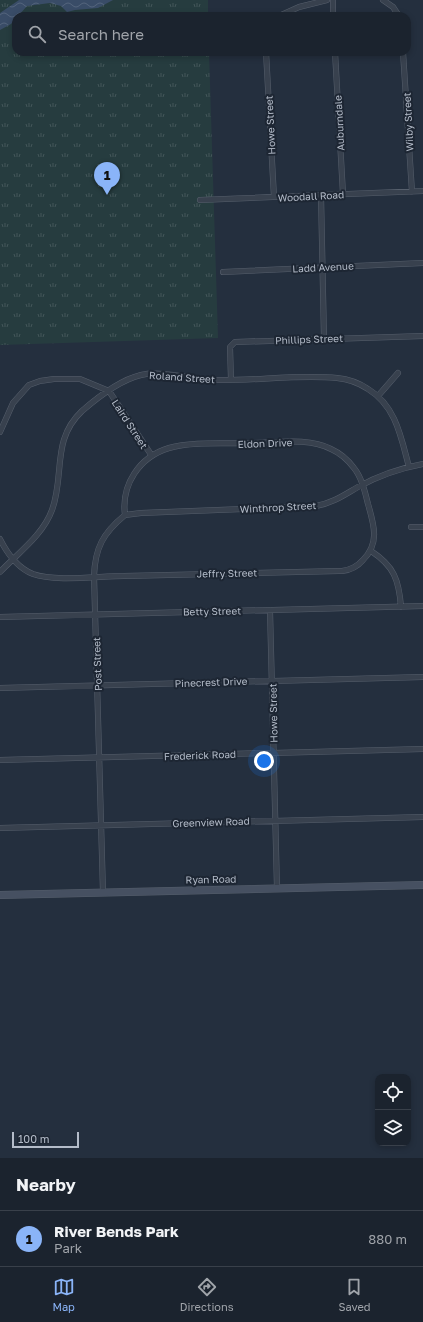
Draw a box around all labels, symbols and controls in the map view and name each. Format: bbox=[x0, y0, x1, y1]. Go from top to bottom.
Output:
search box bbox=[12, 12, 411, 56]
icon: search bbox=[26, 23, 48, 45]
text: Search here bbox=[58, 25, 144, 43]
street label: Wilby Street bbox=[400, 92, 416, 152]
street label: Howe Street bbox=[262, 95, 278, 155]
street label: Auburndale bbox=[332, 95, 346, 151]
pin: 1 bbox=[94, 162, 120, 195]
street label: Woodall Road bbox=[278, 188, 344, 204]
street label: Ladd Avenue bbox=[292, 259, 354, 275]
street label: Phillips Street bbox=[275, 332, 343, 346]
street label: Roland Street bbox=[149, 369, 215, 385]
street label: Laird Street bbox=[110, 397, 150, 451]
street label: Eldon Drive bbox=[237, 436, 293, 450]
street label: Winthrop Street bbox=[239, 499, 317, 515]
street label: Jeffry Street bbox=[197, 566, 257, 580]
street label: Betty Street bbox=[183, 604, 241, 618]
street label: Post Street bbox=[90, 637, 104, 691]
street label: Pinecrest Drive bbox=[174, 675, 248, 689]
street label: Howe Street bbox=[266, 683, 280, 743]
street label: Frederick Road bbox=[164, 748, 236, 762]
your location bbox=[254, 751, 274, 771]
street label: Greenview Road bbox=[172, 815, 250, 829]
street label: Ryan Road bbox=[185, 873, 237, 885]
map controls bbox=[375, 1074, 411, 1146]
button: locate bbox=[375, 1074, 411, 1110]
button: layers bbox=[375, 1110, 411, 1146]
scale bar bbox=[12, 1130, 79, 1149]
text: 100 m bbox=[18, 1132, 49, 1145]
text: Nearby bbox=[16, 1174, 76, 1195]
text: River Bends Park bbox=[54, 1222, 179, 1240]
text: 1 bbox=[26, 1231, 32, 1247]
text: 880 m bbox=[368, 1231, 407, 1247]
text: Park bbox=[54, 1240, 82, 1256]
tab: Map bbox=[52, 1276, 75, 1313]
tab: Directions bbox=[180, 1276, 234, 1313]
tab: Saved bbox=[338, 1276, 371, 1313]

